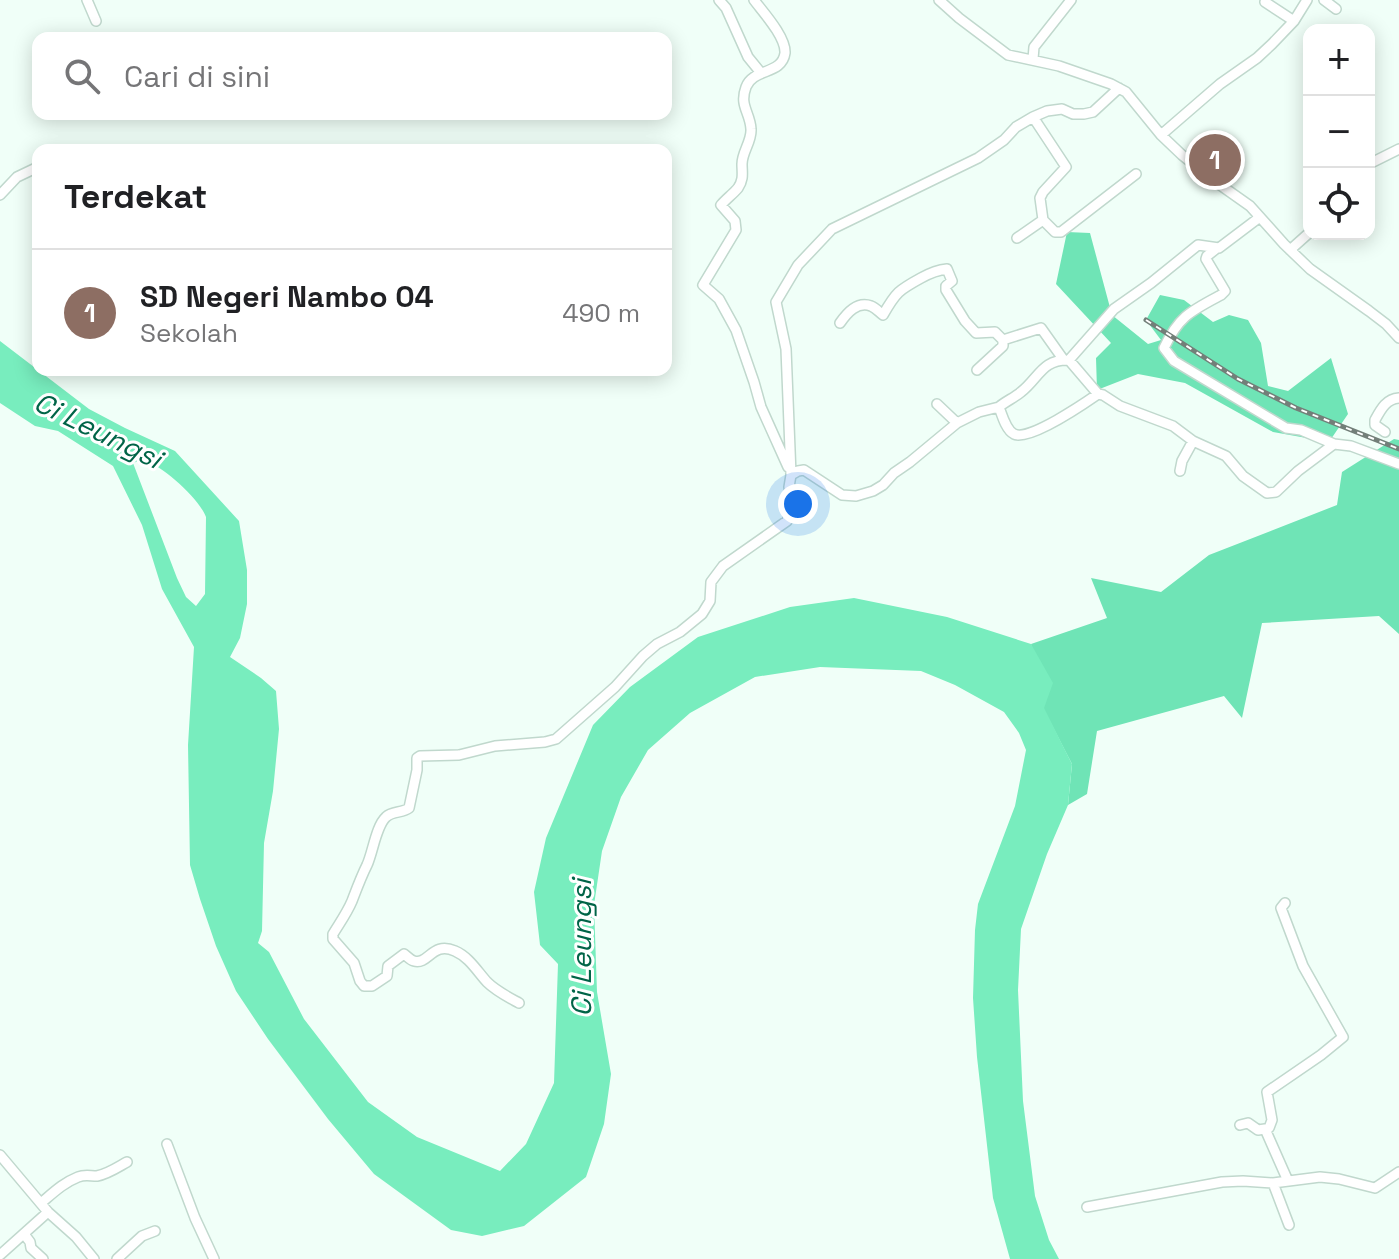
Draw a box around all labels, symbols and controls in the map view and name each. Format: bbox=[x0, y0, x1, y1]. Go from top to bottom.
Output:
map controls bbox=[1303, 24, 1375, 240]
button: + bbox=[1303, 24, 1375, 96]
search box bbox=[32, 32, 672, 120]
icon: search bbox=[60, 54, 104, 98]
text: Cari di sini bbox=[124, 57, 270, 96]
button: − bbox=[1303, 96, 1375, 168]
pin: 1 bbox=[1189, 130, 1241, 190]
button: locate bbox=[1303, 168, 1375, 240]
text: Terdekat bbox=[64, 175, 207, 218]
text: SD Negeri Nambo 04 bbox=[140, 277, 434, 316]
text: 1 bbox=[84, 296, 96, 330]
text: 490 m bbox=[562, 296, 640, 330]
text: Sekolah bbox=[140, 316, 238, 350]
water label: Ci Leungsi bbox=[28, 384, 171, 478]
your location bbox=[778, 484, 818, 524]
water label: Ci Leungsi bbox=[563, 876, 599, 1017]

